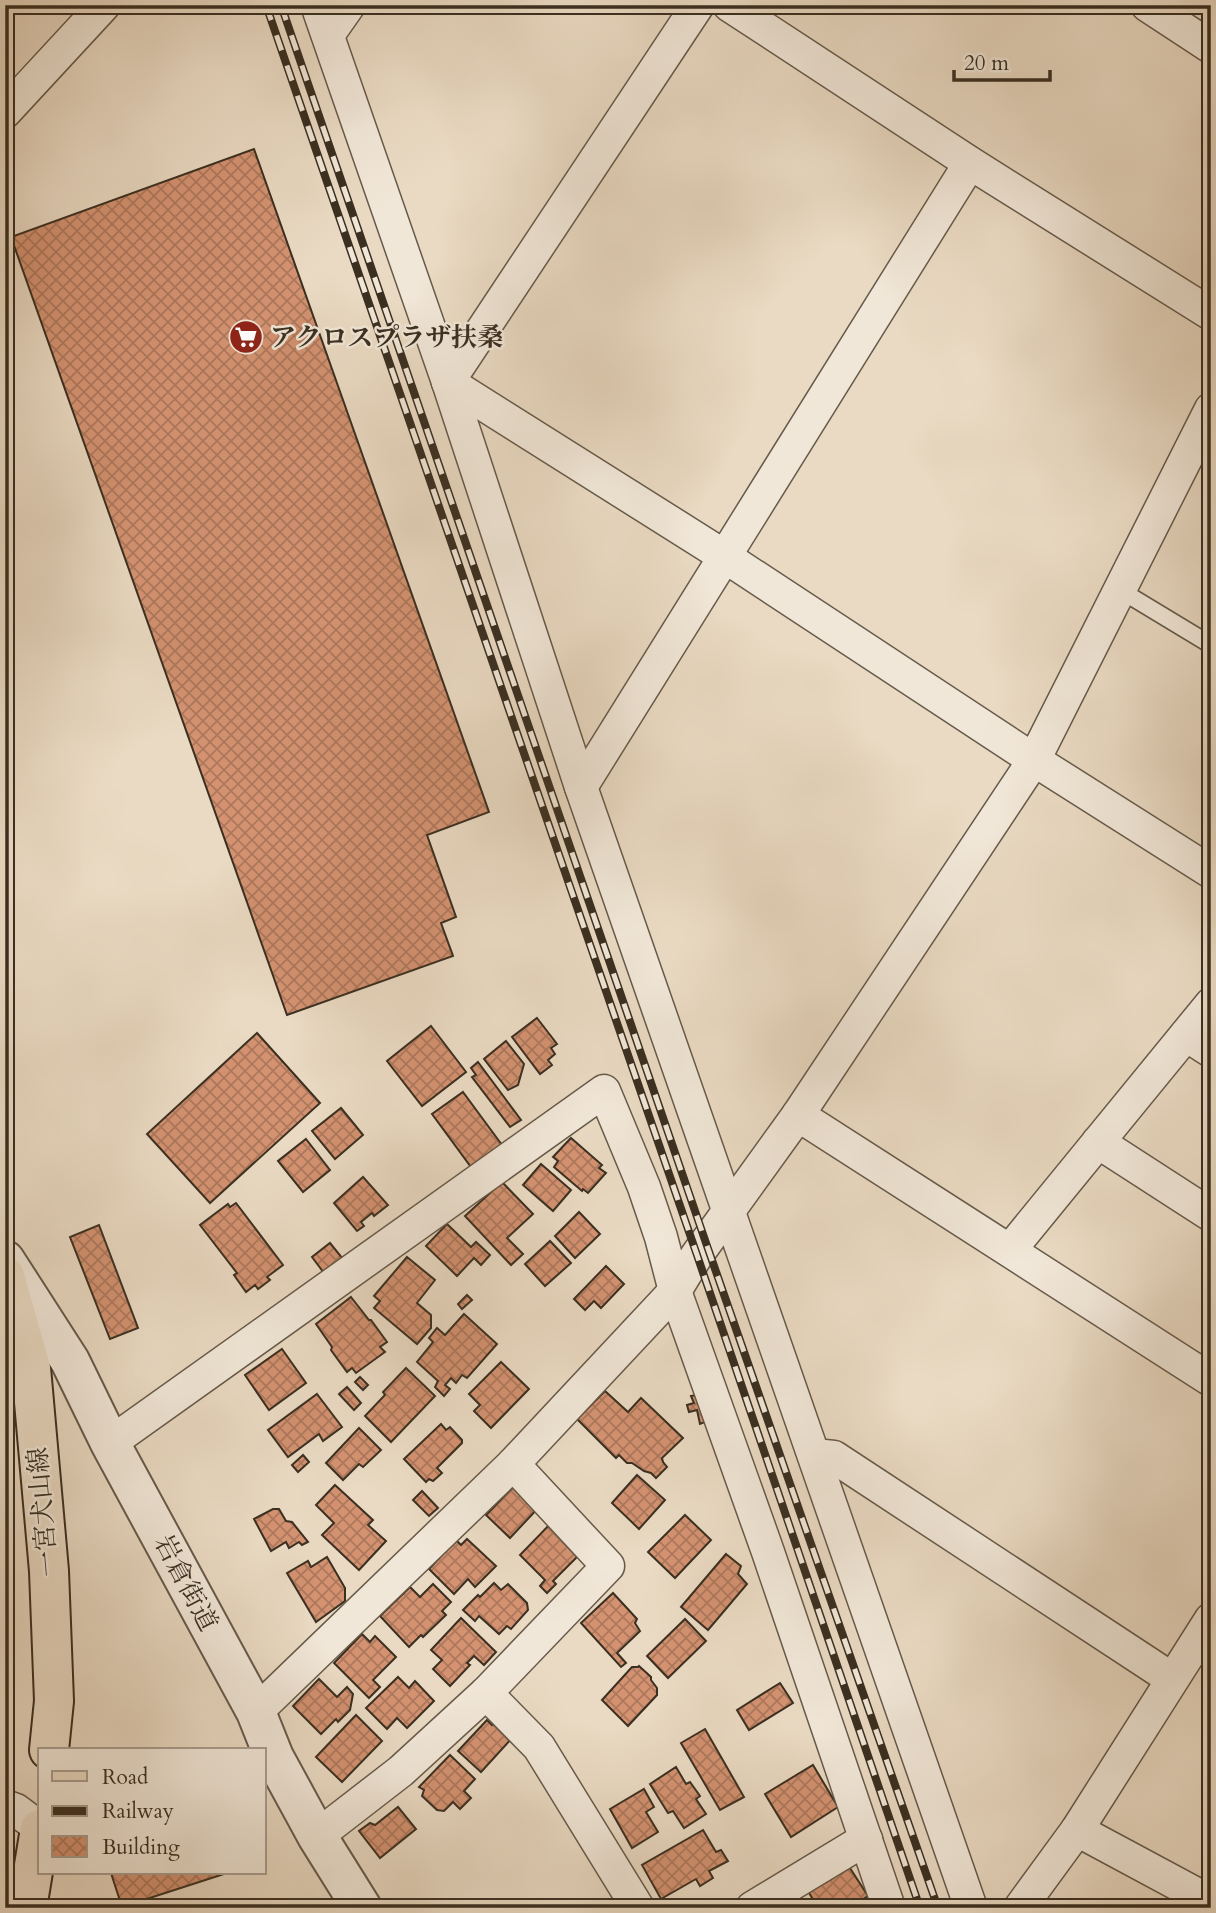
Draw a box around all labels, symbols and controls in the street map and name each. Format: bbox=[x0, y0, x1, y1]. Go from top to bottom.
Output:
scale bar bbox=[954, 38, 1050, 82]
text: 20 m bbox=[964, 49, 1009, 78]
supermarket icon: アクロスプラザ扶桑 bbox=[227, 318, 265, 356]
place label: アクロスプラザ扶桑 bbox=[270, 320, 503, 355]
street label: 一宮犬山線 bbox=[20, 1446, 66, 1578]
street label: 岩倉街道 bbox=[146, 1529, 226, 1637]
legend bbox=[38, 1748, 266, 1874]
text: Road bbox=[102, 1763, 148, 1792]
text: Railway bbox=[102, 1797, 174, 1826]
text: Building bbox=[102, 1833, 180, 1862]

